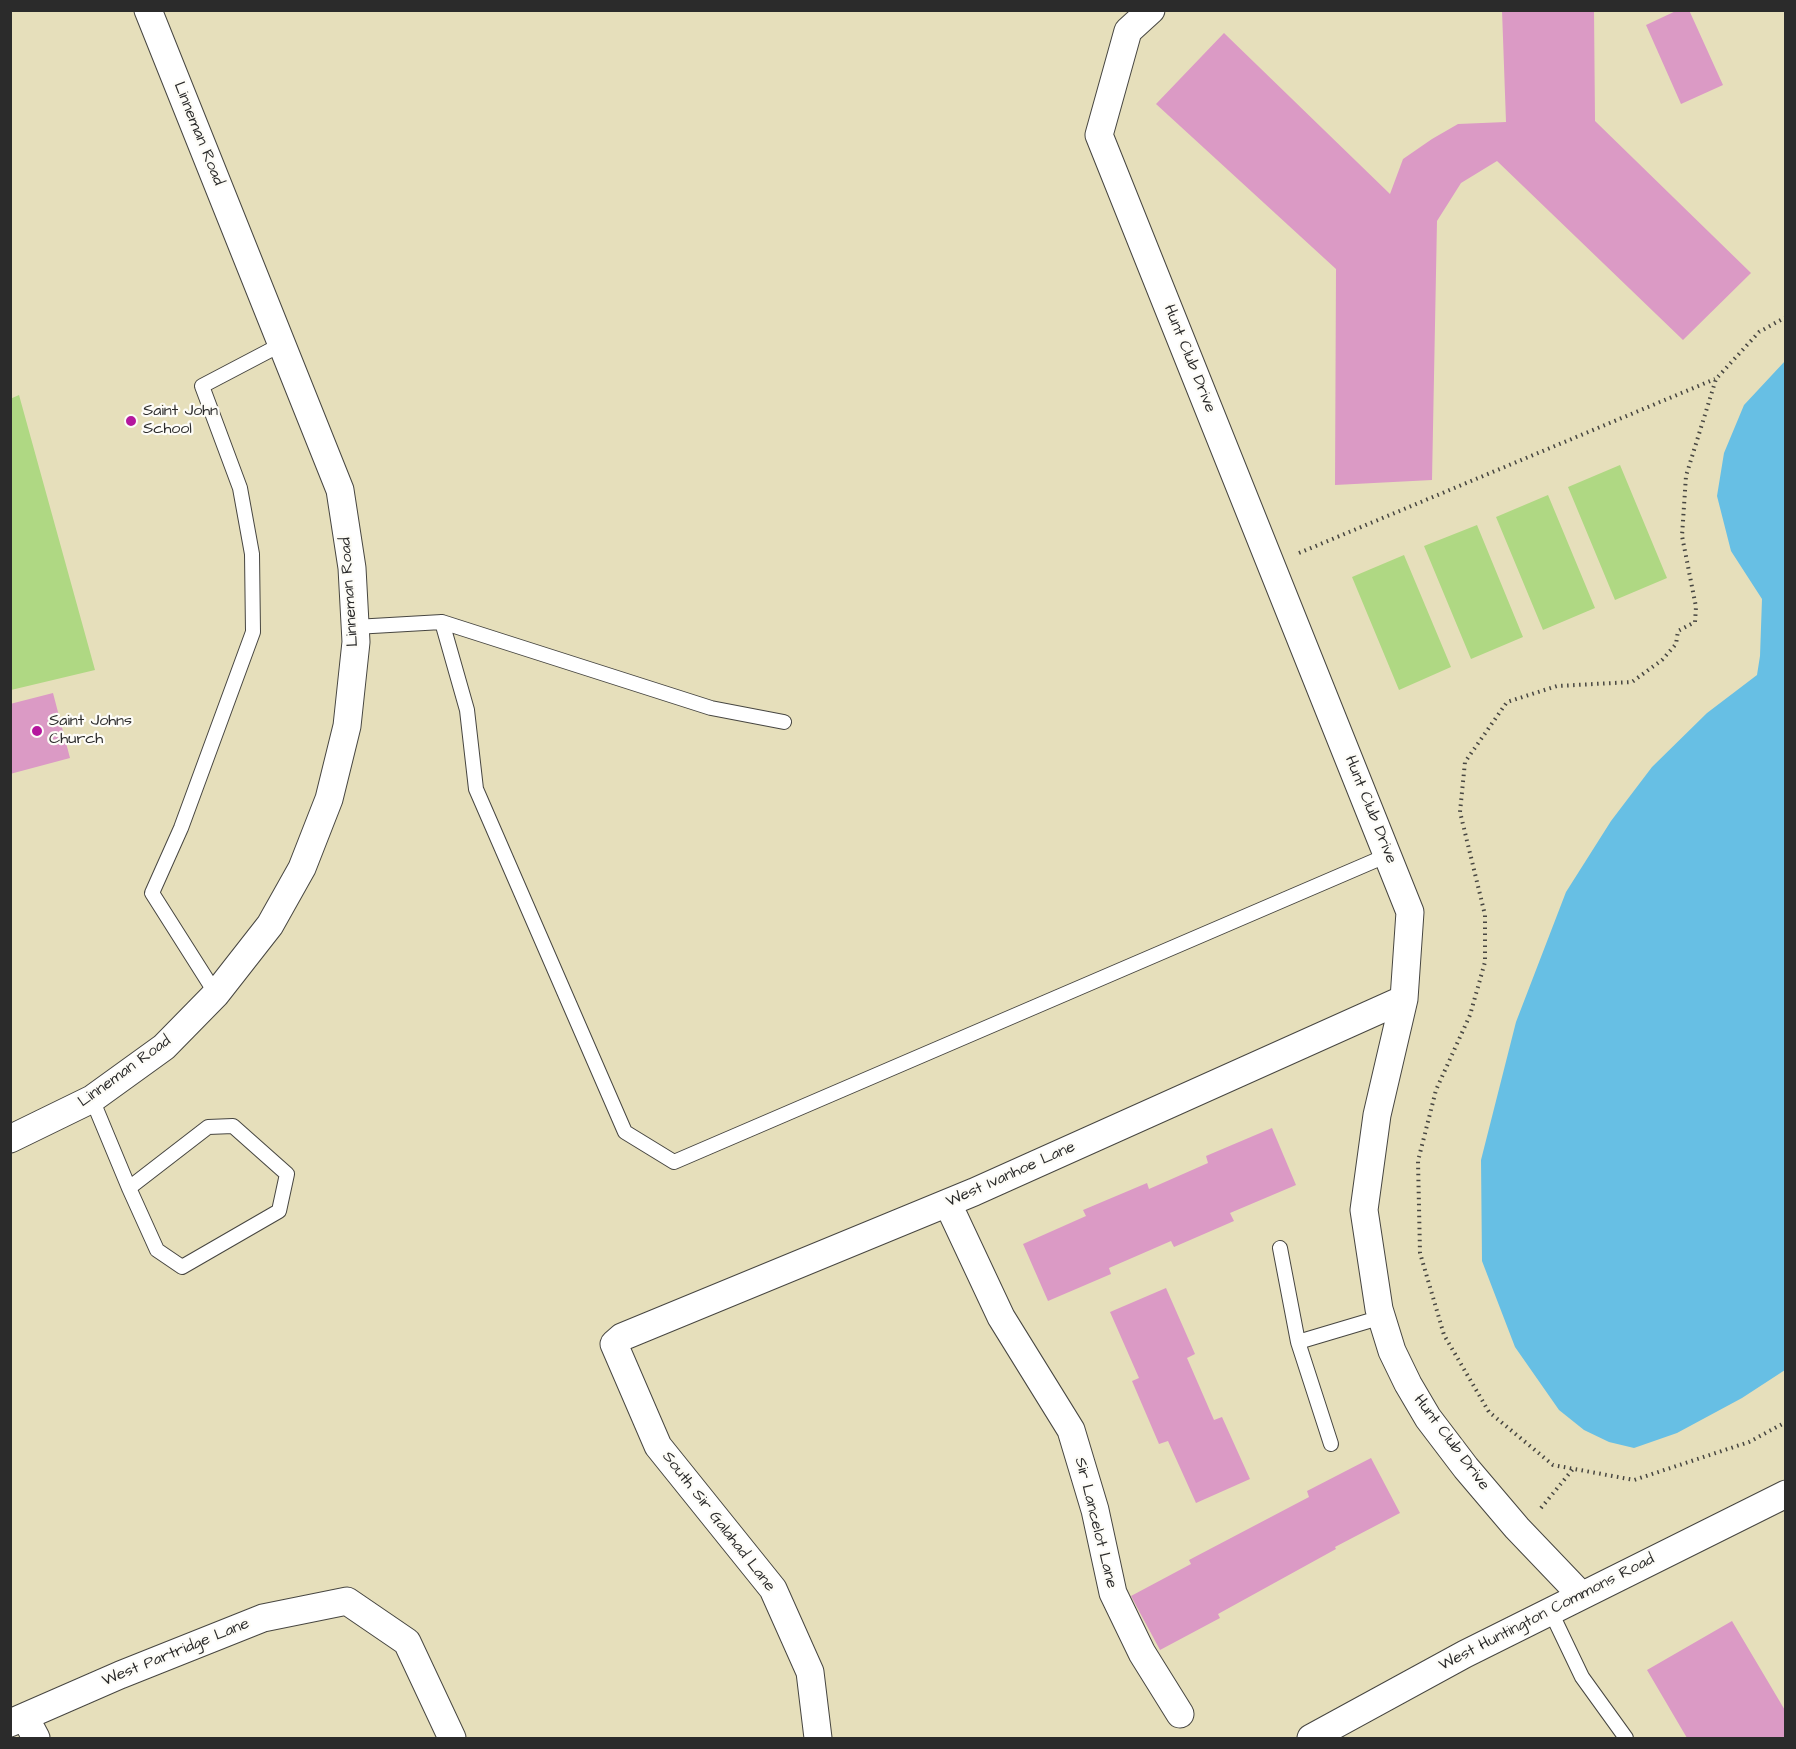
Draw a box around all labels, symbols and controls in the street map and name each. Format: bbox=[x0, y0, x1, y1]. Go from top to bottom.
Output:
street label: Linneman Road bbox=[169, 79, 227, 189]
street label: Hunt Club Drive bbox=[1159, 302, 1219, 416]
place label: Saint John School bbox=[143, 402, 218, 440]
marker: Saint John School bbox=[124, 414, 138, 428]
street label: Linneman Road bbox=[337, 537, 363, 647]
place label: Saint Johns Church bbox=[49, 712, 132, 750]
marker: Saint Johns Church bbox=[30, 724, 44, 738]
street label: Hunt Club Drive bbox=[1340, 753, 1400, 867]
street label: Linneman Road bbox=[75, 1032, 175, 1112]
street label: West Ivanhoe Lane bbox=[943, 1138, 1079, 1212]
street label: Hunt Club Drive bbox=[1409, 1391, 1493, 1495]
street label: South Sir Galahad Lane bbox=[657, 1448, 779, 1596]
street label: Sir Lancelot Lane bbox=[1069, 1456, 1121, 1590]
street label: West Huntington Commons Road bbox=[1436, 1550, 1658, 1676]
street label: West Partridge Lane bbox=[100, 1615, 252, 1691]

